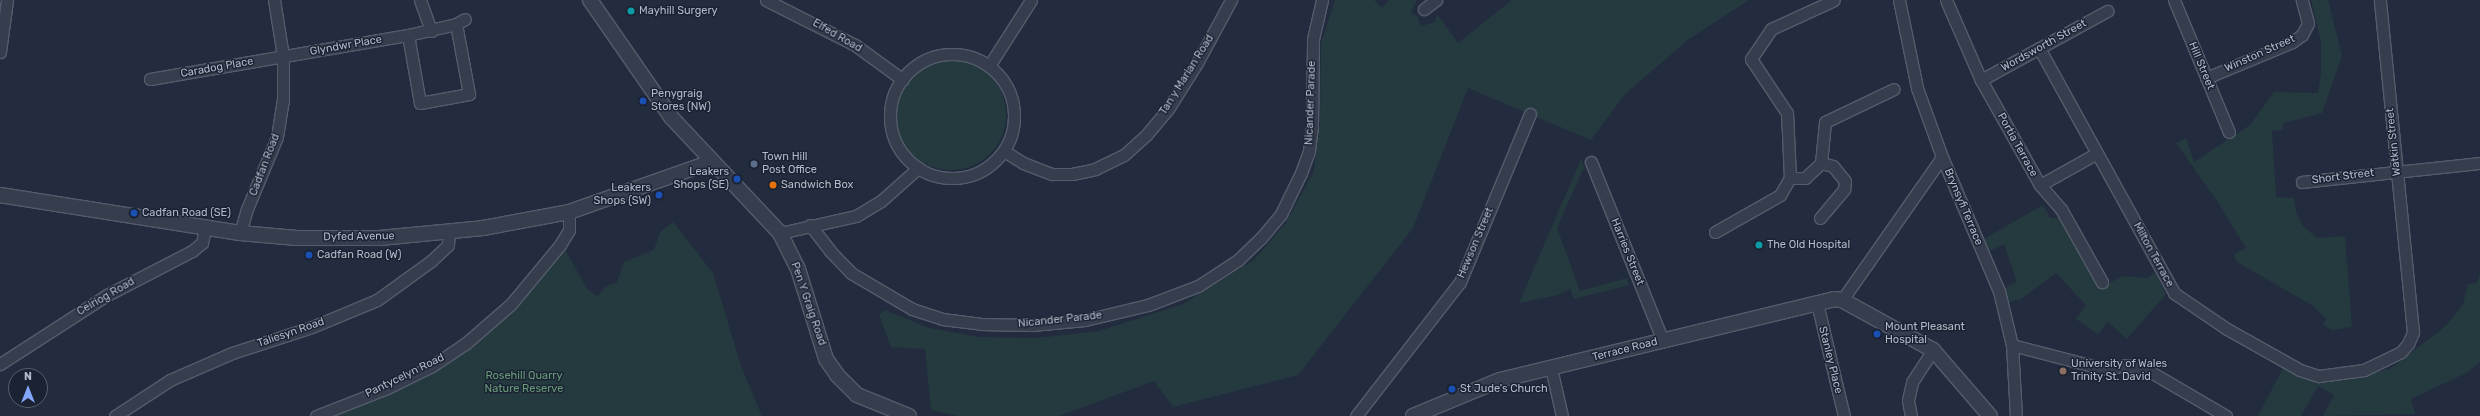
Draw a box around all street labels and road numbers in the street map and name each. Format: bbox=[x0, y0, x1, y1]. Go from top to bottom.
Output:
street label: Elfed Road bbox=[810, 17, 864, 55]
street label: Wordsworth Street bbox=[1999, 17, 2089, 75]
street label: Tan y Marian Road bbox=[1157, 32, 1217, 118]
street label: Glyndwr Place bbox=[309, 33, 383, 59]
street label: Winston Street bbox=[2223, 33, 2297, 75]
street label: Hill Street bbox=[2185, 40, 2217, 92]
street label: Caradog Place bbox=[180, 55, 254, 81]
street label: Nicander Parade bbox=[1303, 61, 1319, 145]
street label: Watkin Street bbox=[2384, 107, 2404, 177]
street label: Portia Terrace bbox=[1994, 111, 2040, 179]
street label: Cadfan Road bbox=[247, 132, 283, 198]
street label: Brynsyfi Terrace bbox=[1941, 166, 1985, 248]
street label: Short Street bbox=[2311, 167, 2375, 187]
street label: Hewson Street bbox=[1455, 206, 1497, 280]
street label: Harries Street bbox=[1608, 217, 1646, 287]
street label: Milton Terrace bbox=[2130, 220, 2176, 290]
street label: Dyfed Avenue bbox=[323, 230, 395, 244]
street label: Pen Y Graig Road bbox=[787, 260, 829, 348]
street label: Ceiriog Road bbox=[75, 275, 137, 319]
street label: Nicander Parade bbox=[1017, 309, 1103, 331]
street label: Taliesyn Road bbox=[256, 315, 326, 351]
street label: Stanley Place bbox=[1815, 325, 1845, 395]
street label: Terrace Road bbox=[1591, 336, 1659, 364]
street label: Pantycelyn Road bbox=[363, 351, 447, 401]

